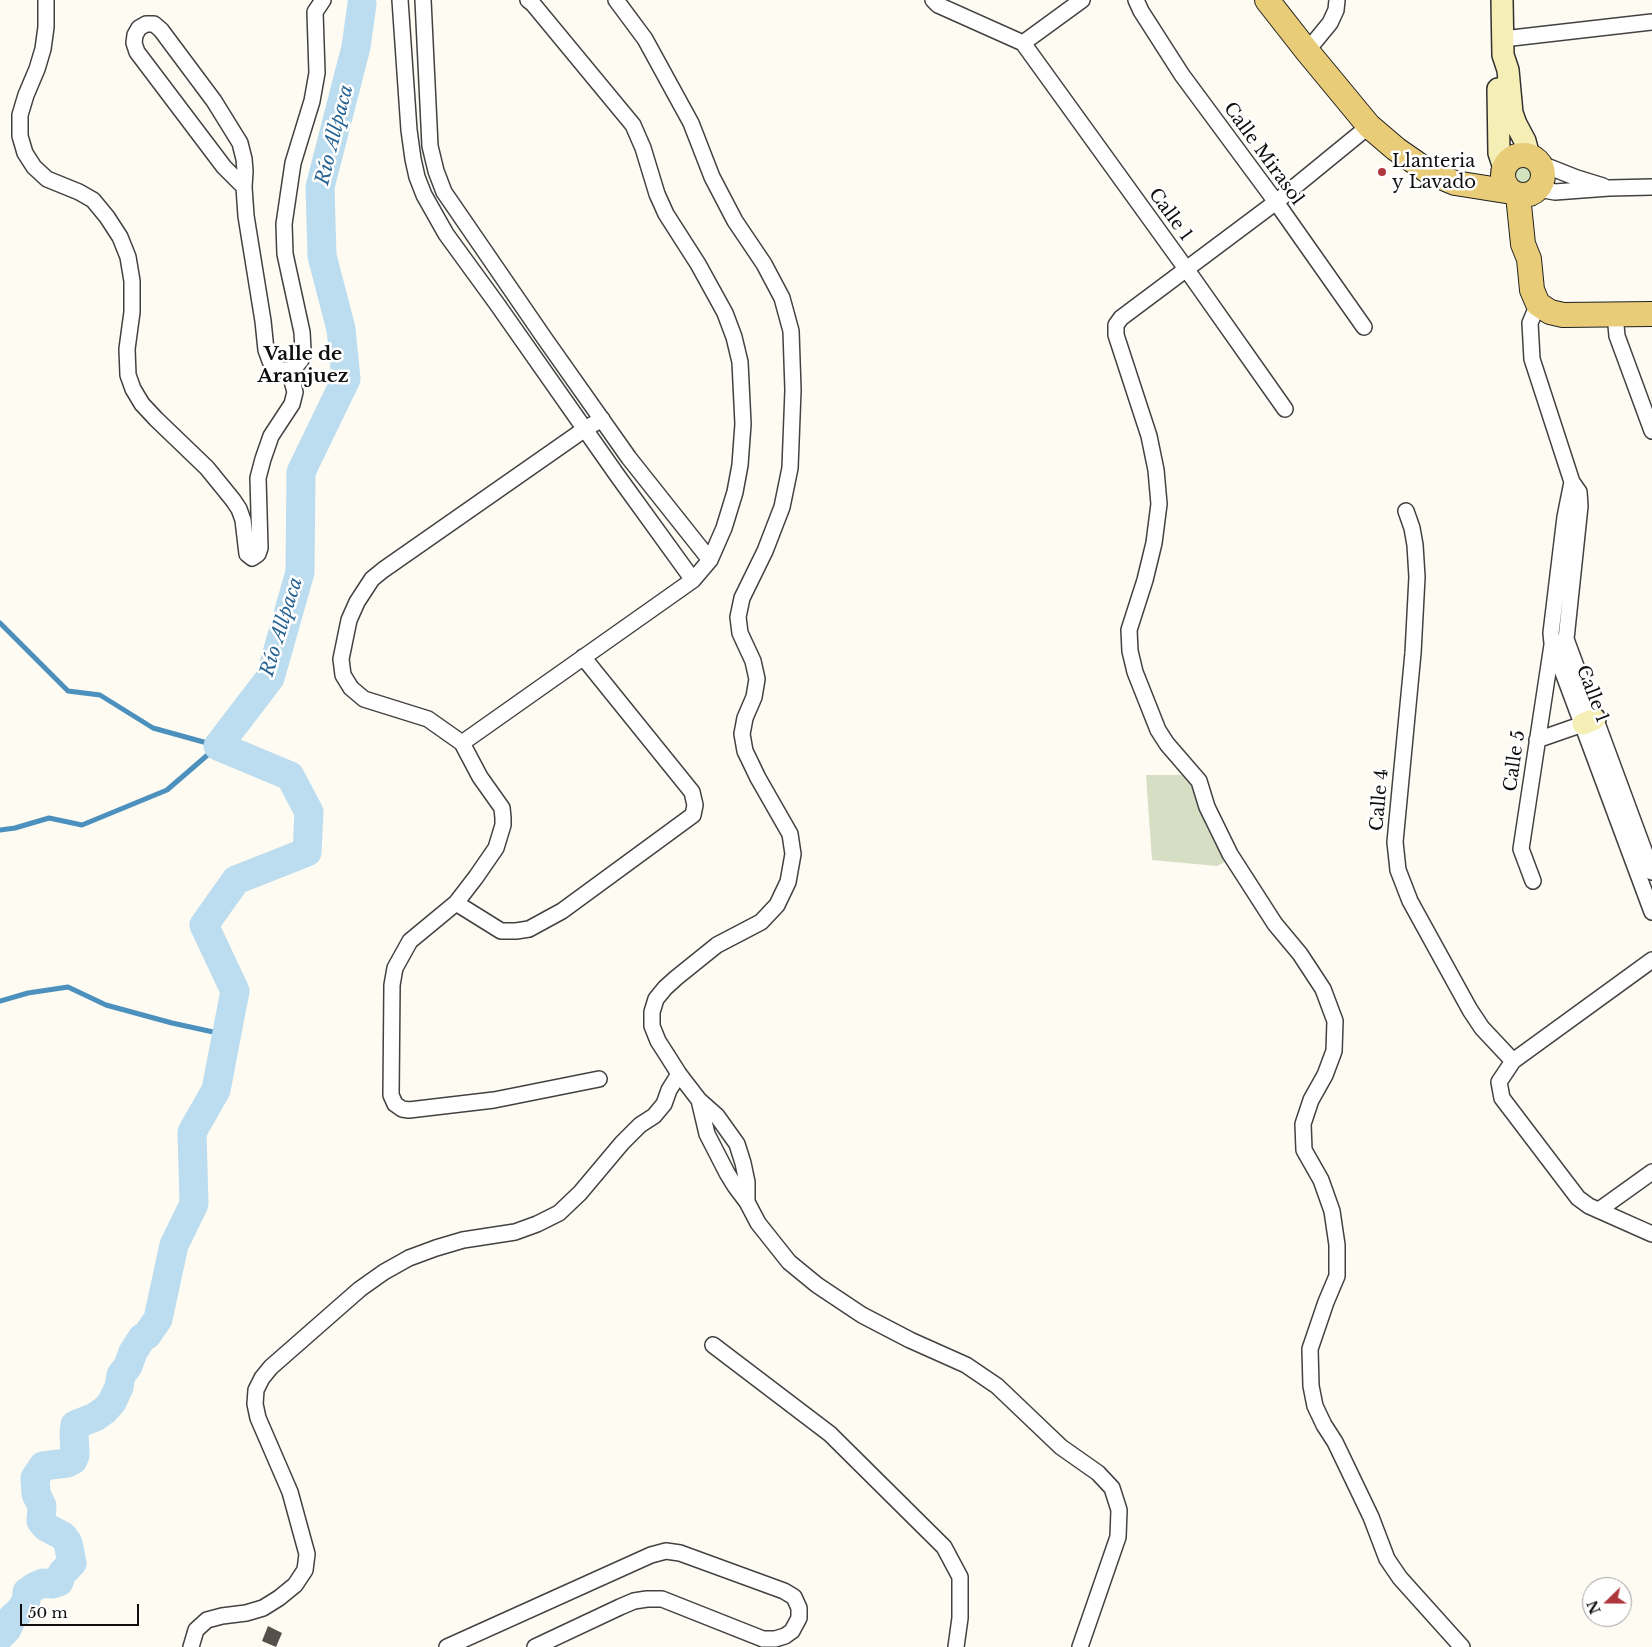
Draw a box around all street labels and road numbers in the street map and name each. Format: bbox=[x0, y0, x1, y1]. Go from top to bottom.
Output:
street label: Calle Mirasol bbox=[1218, 98, 1308, 210]
street label: Calle 1 bbox=[1144, 185, 1196, 245]
street label: Calle 1 bbox=[1571, 662, 1613, 726]
street label: Calle 5 bbox=[1500, 729, 1530, 793]
street label: Calle 4 bbox=[1367, 768, 1393, 832]

